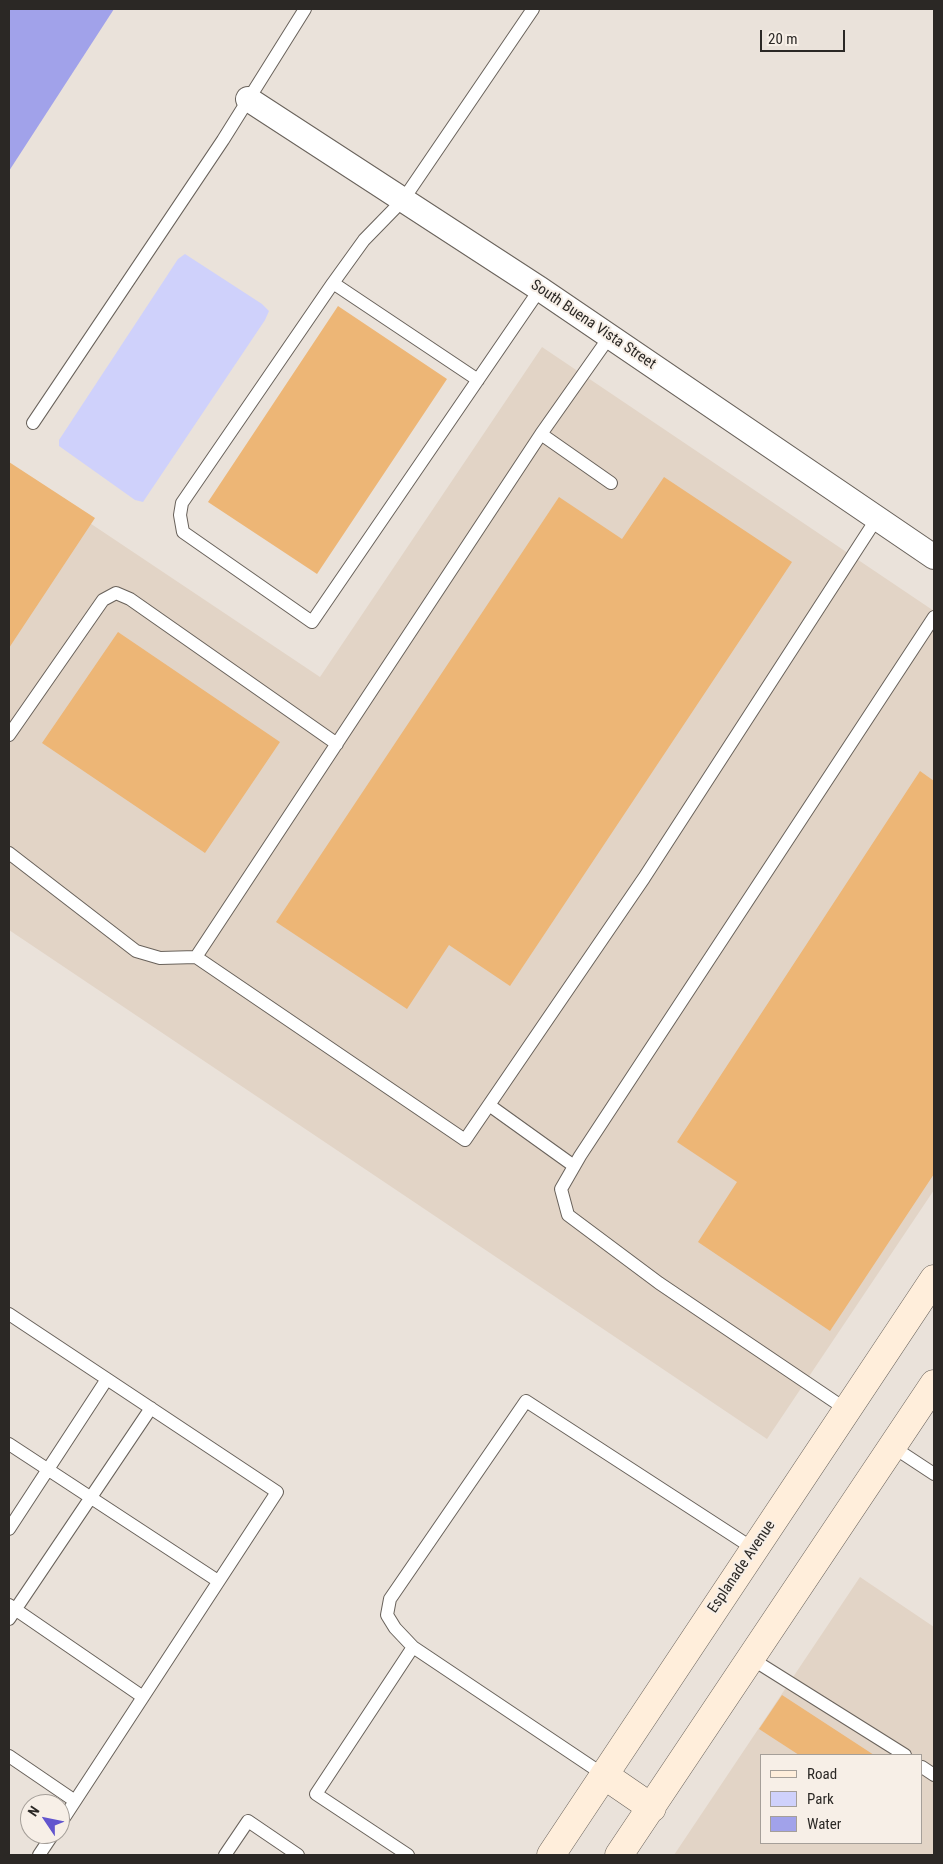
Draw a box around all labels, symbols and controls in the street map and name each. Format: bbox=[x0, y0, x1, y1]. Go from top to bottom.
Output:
scale bar bbox=[763, 20, 848, 52]
text: 20 m bbox=[768, 30, 798, 48]
street label: South Buena Vista Street bbox=[527, 276, 659, 374]
street label: Esplanade Avenue bbox=[704, 1517, 780, 1617]
legend bbox=[760, 1754, 923, 1844]
text: Road bbox=[807, 1765, 837, 1783]
text: Park bbox=[807, 1790, 834, 1808]
north arrow bbox=[20, 1794, 70, 1844]
text: N bbox=[24, 1803, 42, 1819]
text: Water bbox=[807, 1815, 841, 1833]

